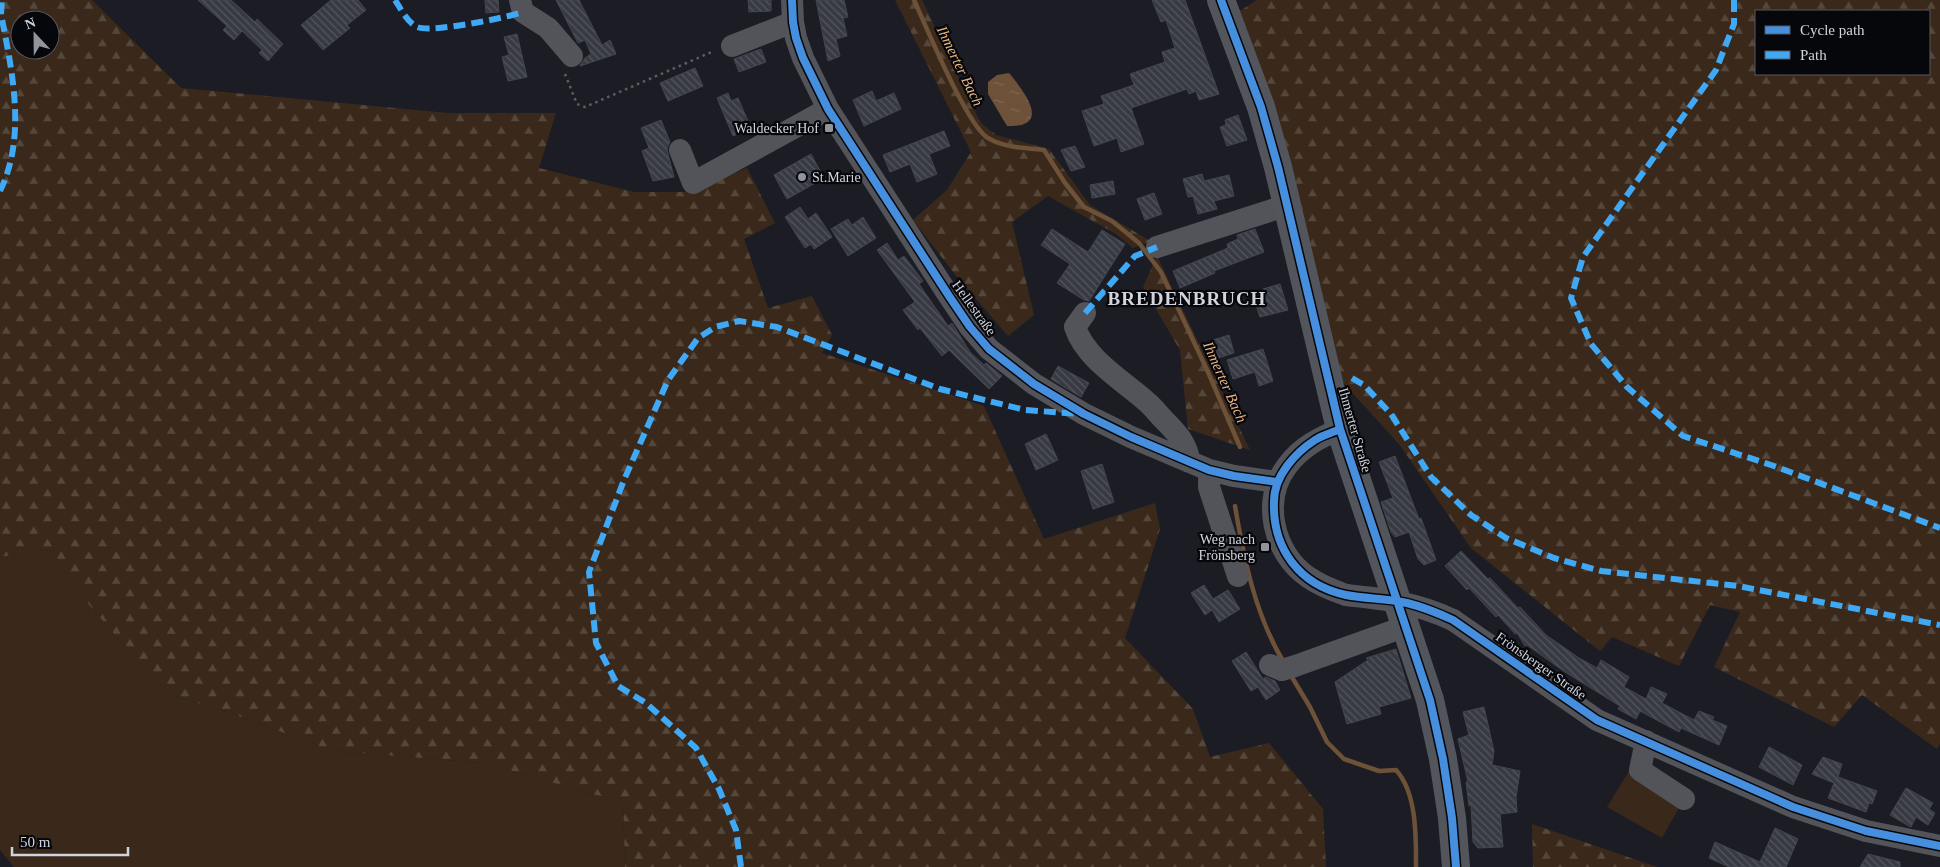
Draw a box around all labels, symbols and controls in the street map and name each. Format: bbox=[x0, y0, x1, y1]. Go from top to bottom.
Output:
north arrow bbox=[10, 10, 60, 60]
legend bbox=[1755, 10, 1930, 75]
text: N bbox=[23, 15, 38, 32]
water label: Ihmerter Bach bbox=[933, 22, 986, 109]
text: Cycle path bbox=[1800, 22, 1865, 38]
text: Path bbox=[1800, 47, 1827, 63]
place label: Waldecker Hof bbox=[734, 121, 819, 136]
marker: Waldecker Hof bbox=[823, 122, 835, 134]
place label: St.Marie bbox=[812, 170, 861, 185]
marker: St.Marie bbox=[796, 171, 808, 183]
street label: Hellestraße bbox=[949, 278, 999, 338]
district label: BREDENBRUCH bbox=[1108, 288, 1266, 309]
water label: Ihmerter Bach bbox=[1200, 338, 1250, 425]
street label: Ihmerter Straße bbox=[1336, 386, 1374, 474]
place label: Weg nach Frönsberg bbox=[1198, 532, 1255, 563]
marker: Weg nach Frönsberg bbox=[1259, 541, 1271, 553]
street label: Frönsberger Straße bbox=[1493, 629, 1589, 703]
scale bar bbox=[12, 824, 129, 856]
text: 50 m bbox=[20, 834, 51, 850]

